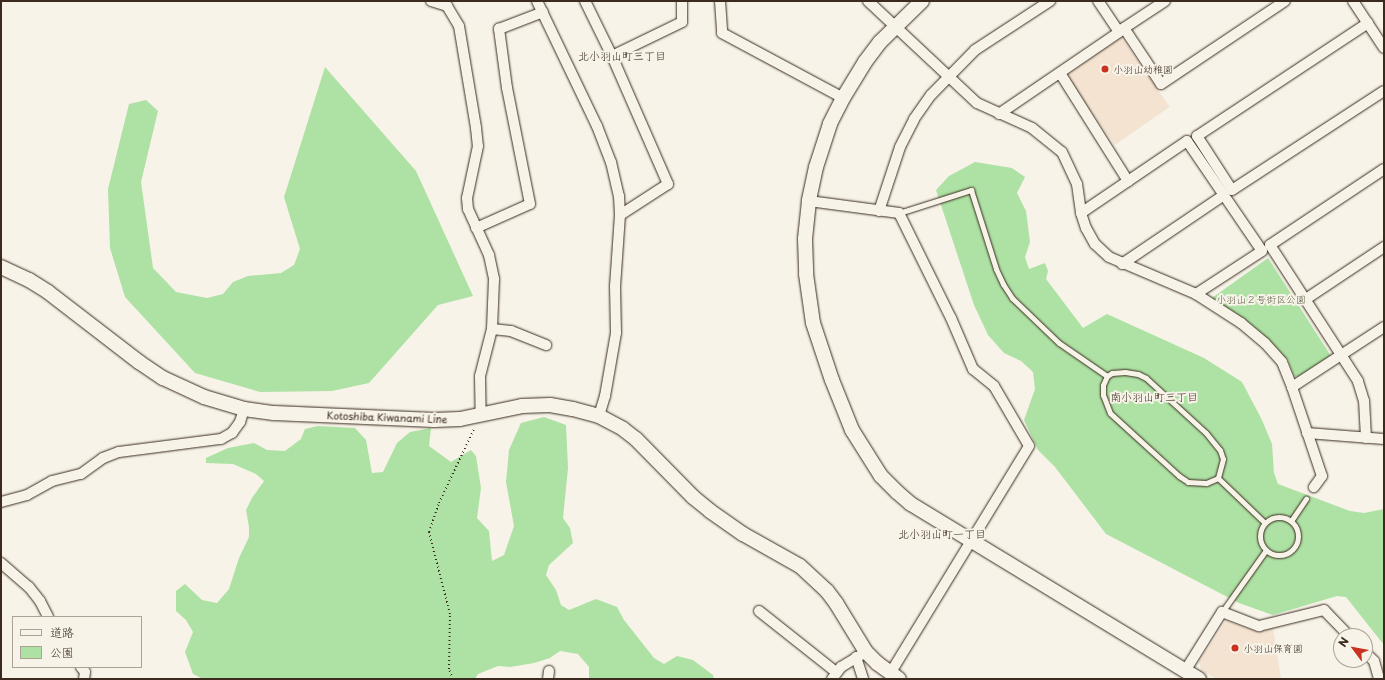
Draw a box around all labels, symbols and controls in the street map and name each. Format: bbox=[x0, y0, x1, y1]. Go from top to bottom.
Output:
district label: 北小羽山町三丁目 bbox=[578, 49, 666, 63]
place label: 小羽山幼稚園 bbox=[1113, 63, 1173, 75]
marker: 小羽山幼稚園 bbox=[1100, 64, 1110, 74]
park label: 小羽山２号街区公園 bbox=[1216, 293, 1306, 305]
district label: 南小羽山町三丁目 bbox=[1110, 390, 1198, 404]
street label: Kotoshiba Kiwanami Line bbox=[326, 409, 448, 425]
district label: 北小羽山町一丁目 bbox=[898, 527, 986, 541]
legend bbox=[12, 616, 142, 668]
text: 道路 bbox=[50, 623, 74, 641]
north arrow bbox=[1333, 628, 1373, 668]
text: N bbox=[1334, 634, 1353, 650]
place label: 小羽山保育園 bbox=[1243, 642, 1303, 654]
text: 公園 bbox=[50, 643, 74, 661]
marker: 小羽山保育園 bbox=[1230, 643, 1240, 653]

